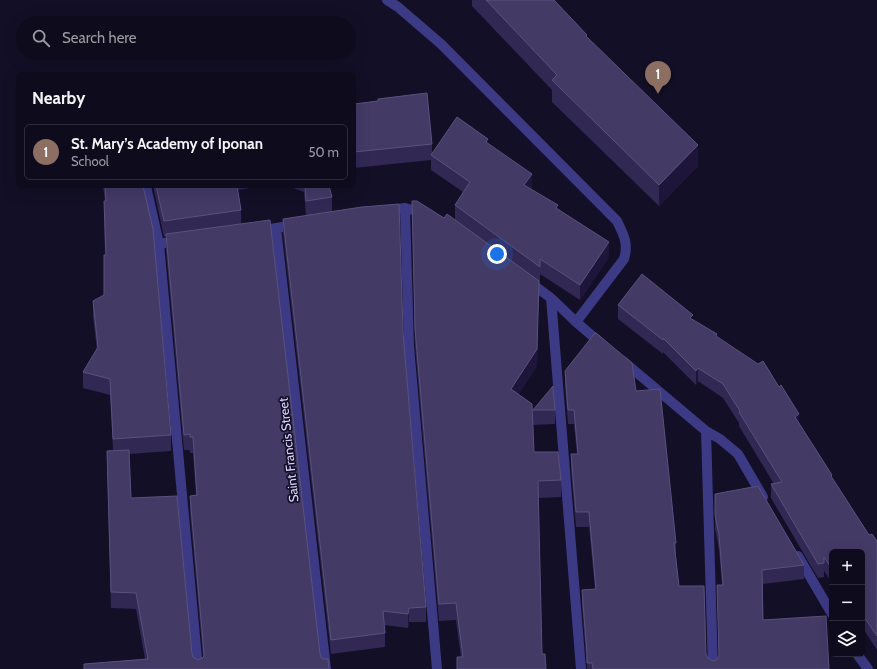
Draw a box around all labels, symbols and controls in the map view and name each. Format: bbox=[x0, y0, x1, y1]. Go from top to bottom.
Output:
search box bbox=[16, 16, 356, 60]
icon: search bbox=[30, 27, 52, 49]
text: Search here bbox=[62, 29, 137, 47]
pin: 1 bbox=[645, 61, 671, 94]
text: Nearby bbox=[32, 88, 85, 108]
text: St. Mary’s Academy of Iponan bbox=[71, 135, 263, 153]
text: 1 bbox=[44, 144, 48, 160]
text: 50 m bbox=[309, 144, 339, 160]
text: School bbox=[71, 153, 109, 169]
your location bbox=[487, 244, 507, 264]
street label: Saint Francis Street bbox=[274, 396, 301, 503]
map controls bbox=[829, 549, 865, 657]
button: + bbox=[829, 549, 865, 585]
button: − bbox=[829, 585, 865, 621]
button: layers bbox=[829, 621, 865, 657]

